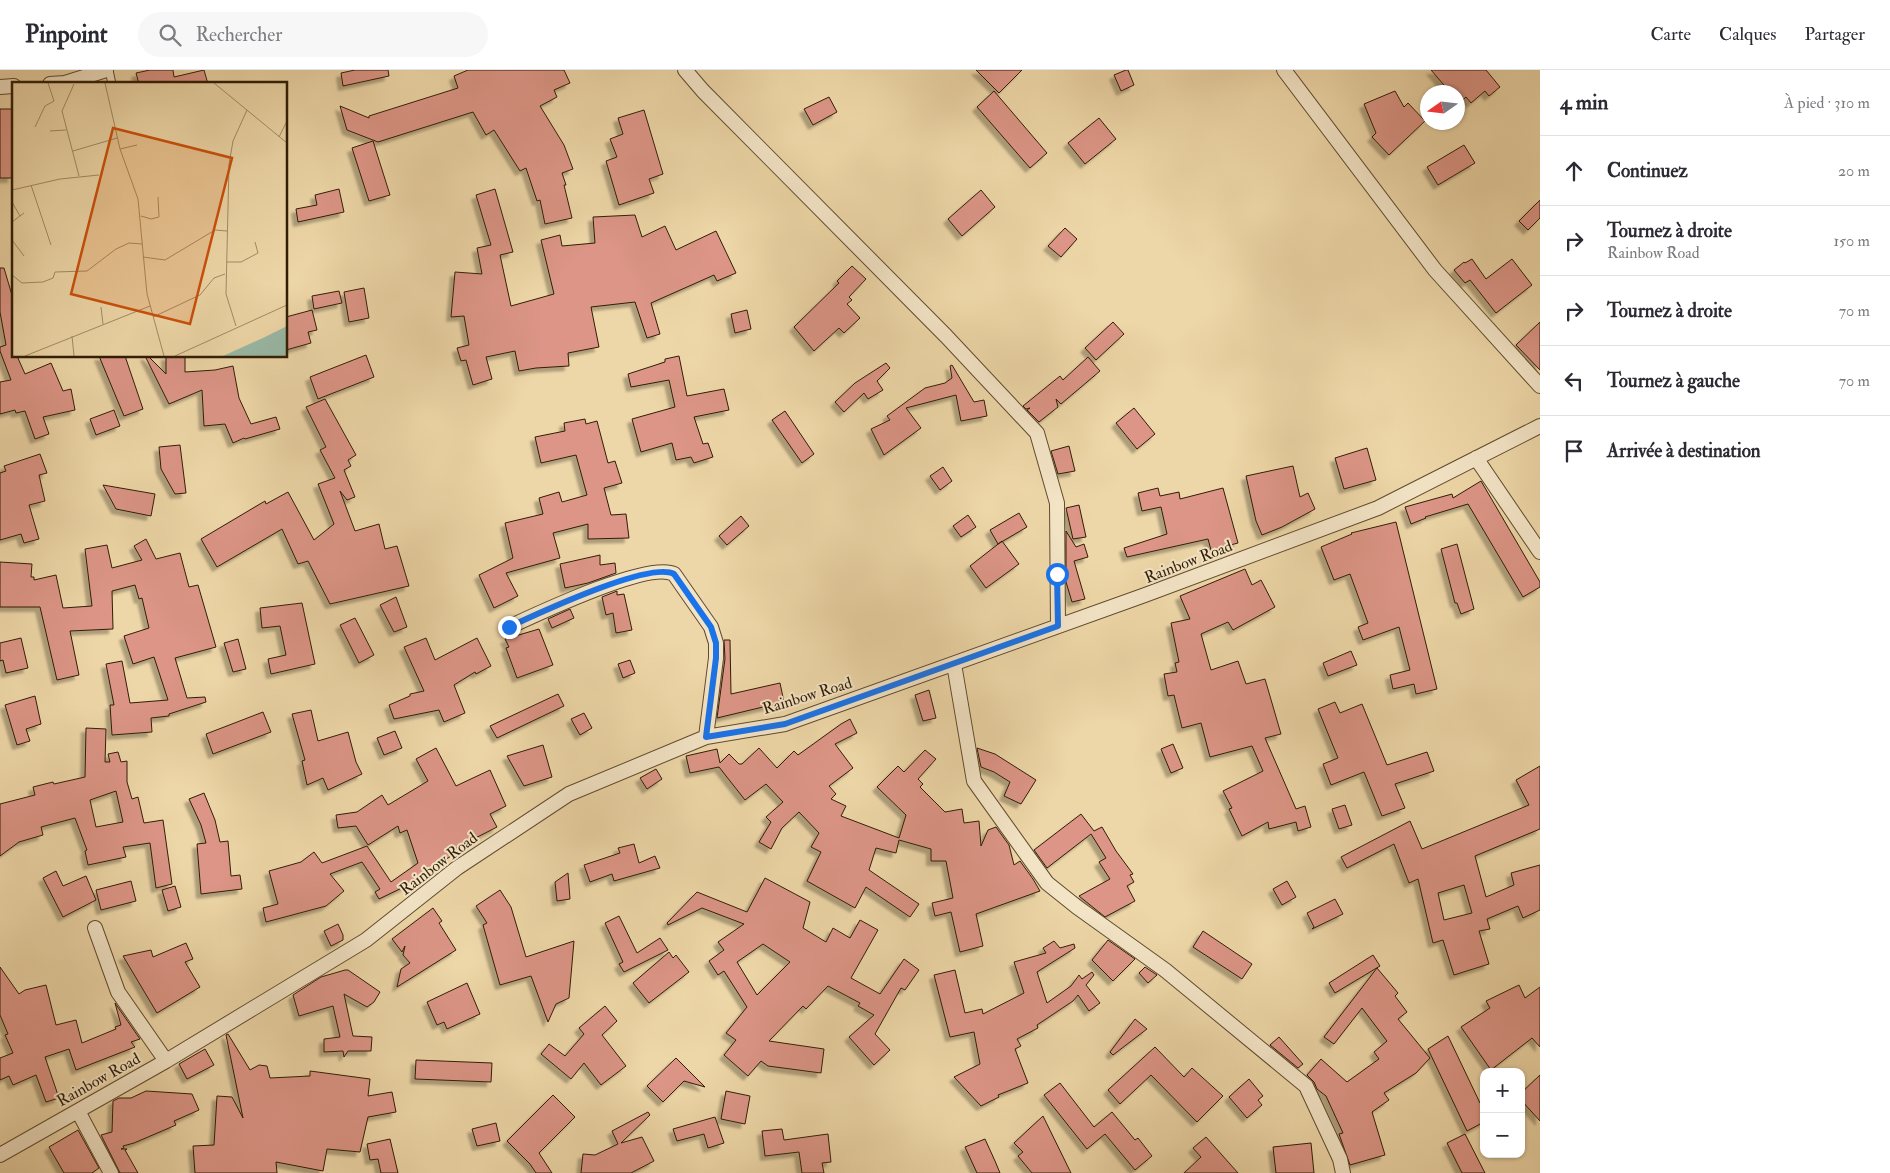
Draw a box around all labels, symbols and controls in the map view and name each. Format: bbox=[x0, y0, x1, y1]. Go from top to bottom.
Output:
search box bbox=[138, 12, 488, 57]
text: Pinpoint bbox=[25, 19, 108, 50]
icon: search bbox=[156, 21, 184, 49]
text: Rechercher bbox=[196, 23, 282, 47]
text: Carte bbox=[1650, 23, 1691, 46]
text: Calques bbox=[1719, 23, 1776, 46]
text: Partager bbox=[1804, 23, 1865, 46]
inset map bbox=[12, 82, 288, 358]
north arrow bbox=[1420, 85, 1465, 130]
text: 4 min bbox=[1560, 89, 1608, 116]
text: À pied · 310 m bbox=[1784, 93, 1870, 113]
icon: ahead bbox=[1560, 157, 1588, 185]
text: Continuez bbox=[1607, 159, 1688, 183]
text: 20 m bbox=[1838, 161, 1870, 181]
text: Tournez à droite bbox=[1607, 219, 1732, 243]
icon: right bbox=[1560, 227, 1588, 255]
text: 150 m bbox=[1833, 231, 1870, 251]
text: Rainbow Road bbox=[1607, 243, 1700, 263]
icon: right bbox=[1560, 297, 1588, 325]
text: Tournez à droite bbox=[1607, 299, 1732, 323]
text: 70 m bbox=[1839, 301, 1870, 321]
icon: left bbox=[1560, 367, 1588, 395]
text: Tournez à gauche bbox=[1607, 369, 1740, 393]
text: 70 m bbox=[1839, 371, 1870, 391]
icon: arrive bbox=[1560, 437, 1588, 465]
text: Arrivée à destination bbox=[1607, 439, 1761, 463]
street label: Rainbow Road bbox=[1142, 536, 1235, 588]
route start bbox=[1046, 563, 1069, 586]
route end bbox=[498, 616, 521, 639]
street label: Rainbow Road bbox=[760, 673, 855, 719]
street label: Rainbow Road bbox=[396, 828, 482, 900]
street label: Rainbow Road bbox=[53, 1049, 144, 1111]
map controls bbox=[1480, 1068, 1525, 1158]
button: + bbox=[1480, 1068, 1525, 1113]
button: − bbox=[1480, 1113, 1525, 1158]

